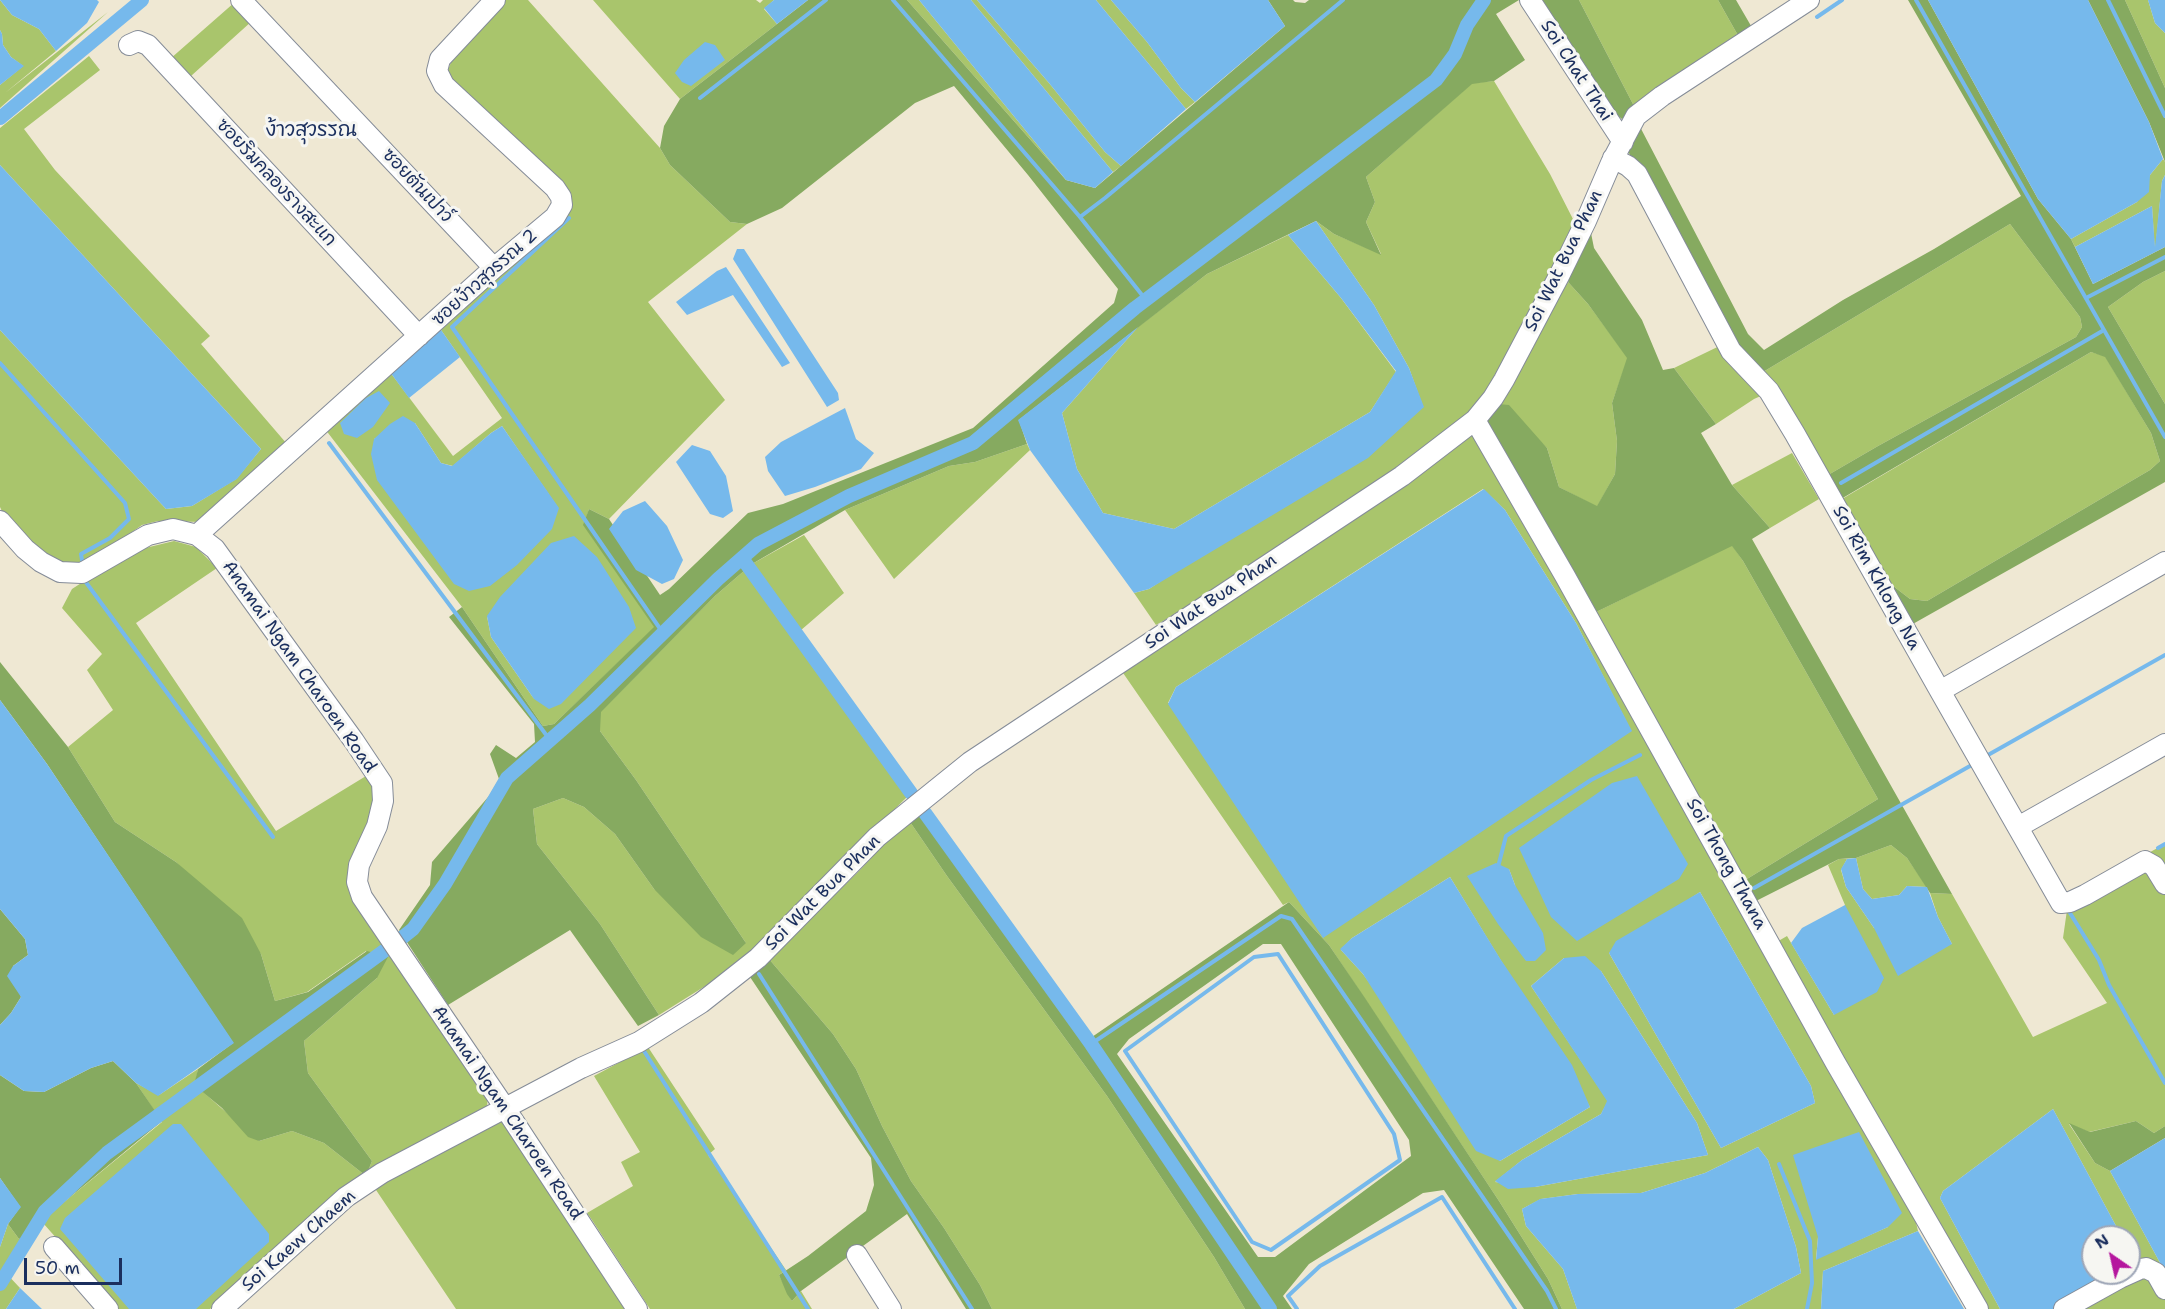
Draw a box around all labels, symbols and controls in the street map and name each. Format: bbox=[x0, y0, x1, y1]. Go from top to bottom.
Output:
street label: Soi Chat Thai bbox=[1535, 16, 1617, 126]
street label: ซอยริมคลองรางสะแก bbox=[211, 115, 341, 251]
district label: ง้าวสุวรรณ bbox=[265, 119, 357, 143]
street label: ซอยตันเปาว์ bbox=[377, 145, 457, 227]
street label: Soi Wat Bua Phan bbox=[1520, 187, 1608, 335]
street label: ซอยง้าวสุวรรณ 2 bbox=[428, 225, 542, 331]
street label: Soi Rim Khlong Na bbox=[1827, 502, 1925, 654]
street label: Soi Wat Bua Phan bbox=[1141, 550, 1281, 654]
street label: Anamai Ngam Charoen Road bbox=[217, 557, 381, 777]
street label: Soi Thong Thana bbox=[1681, 795, 1771, 933]
street label: Soi Wat Bua Phan bbox=[761, 831, 885, 955]
street label: Anamai Ngam Charoen Road bbox=[427, 1002, 587, 1224]
street label: Soi Kaew Chaem bbox=[238, 1186, 360, 1296]
north arrow bbox=[2081, 1225, 2141, 1285]
text: N bbox=[2091, 1229, 2113, 1254]
scale bar bbox=[27, 1246, 124, 1284]
text: 50 m bbox=[35, 1256, 80, 1280]

